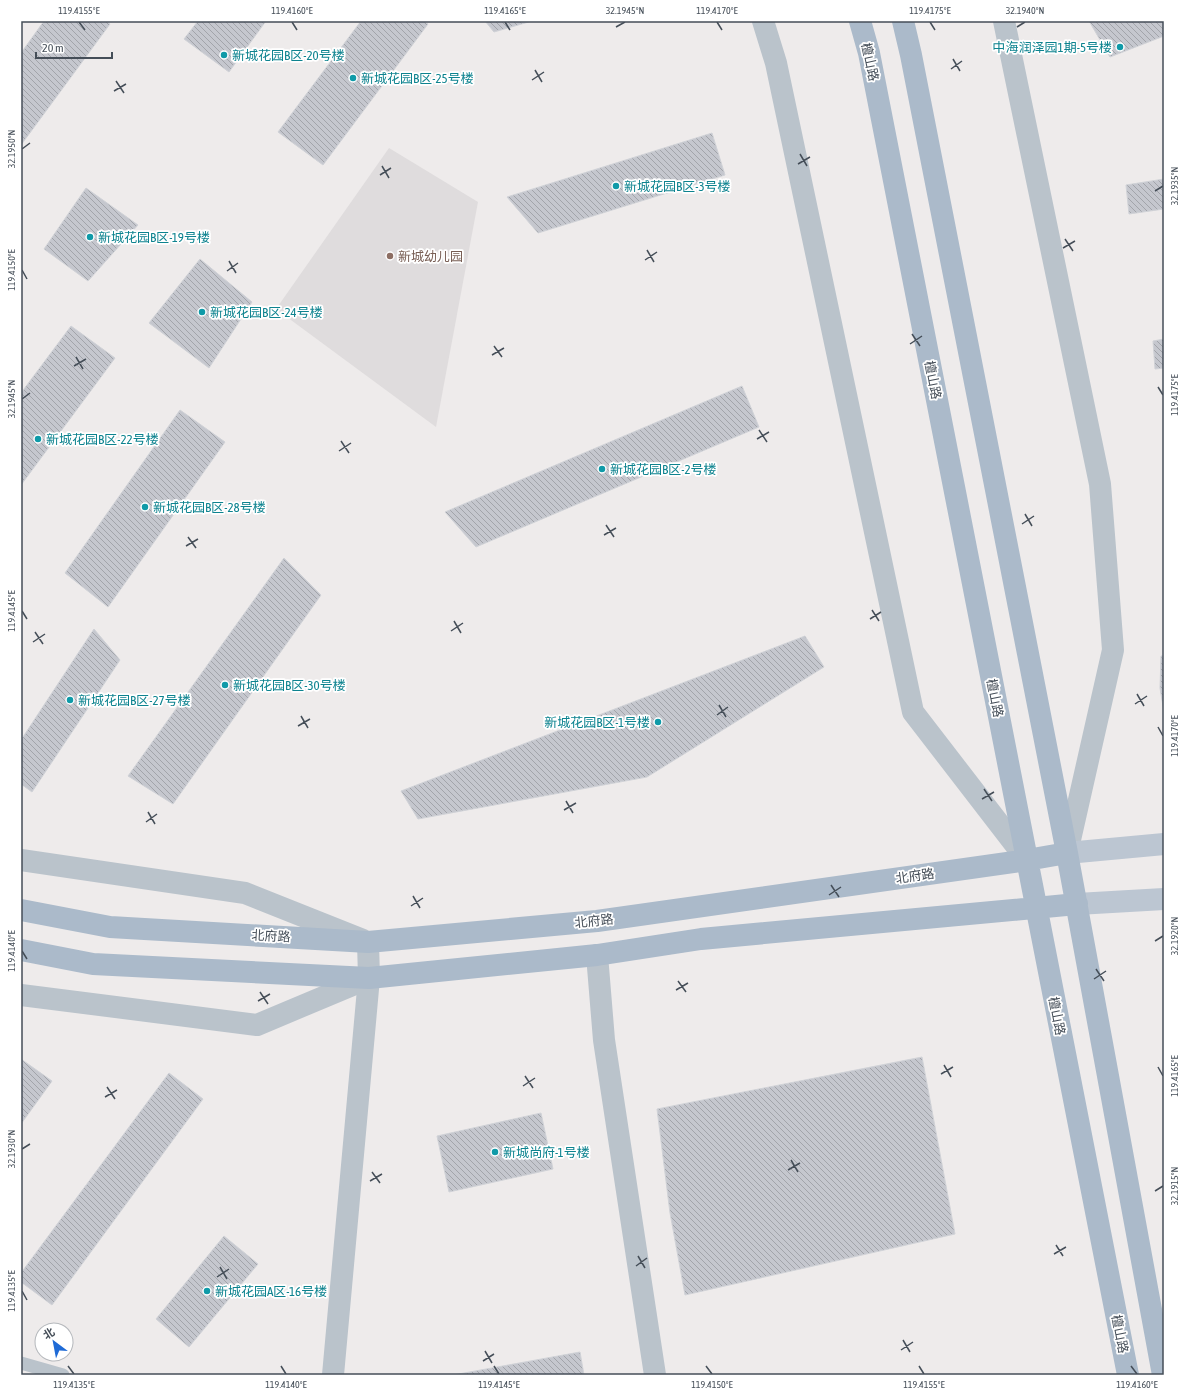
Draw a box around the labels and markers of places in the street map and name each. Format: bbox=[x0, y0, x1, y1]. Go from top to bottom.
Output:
place label: 中海润泽园1期-5号楼 bbox=[993, 40, 1112, 55]
marker: 中海润泽园1期-5号楼 bbox=[1115, 42, 1125, 52]
place label: 新城花园B区-20号楼 bbox=[232, 48, 345, 63]
marker: 新城花园B区-20号楼 bbox=[219, 50, 229, 60]
place label: 新城花园B区-25号楼 bbox=[361, 71, 474, 86]
marker: 新城花园B区-25号楼 bbox=[348, 73, 358, 83]
place label: 新城花园B区-3号楼 bbox=[624, 179, 731, 194]
marker: 新城花园B区-3号楼 bbox=[611, 181, 621, 191]
place label: 新城花园B区-19号楼 bbox=[98, 230, 210, 245]
marker: 新城花园B区-19号楼 bbox=[85, 232, 95, 242]
place label: 新城幼儿园 bbox=[398, 249, 463, 264]
marker: 新城幼儿园 bbox=[385, 251, 395, 261]
place label: 新城花园B区-24号楼 bbox=[210, 305, 323, 320]
marker: 新城花园B区-24号楼 bbox=[197, 307, 207, 317]
place label: 新城花园B区-22号楼 bbox=[46, 432, 159, 447]
marker: 新城花园B区-22号楼 bbox=[33, 434, 43, 444]
place label: 新城花园B区-2号楼 bbox=[610, 462, 717, 477]
marker: 新城花园B区-2号楼 bbox=[597, 464, 607, 474]
place label: 新城花园B区-28号楼 bbox=[153, 500, 266, 515]
marker: 新城花园B区-28号楼 bbox=[140, 502, 150, 512]
place label: 新城花园B区-30号楼 bbox=[233, 678, 346, 693]
marker: 新城花园B区-30号楼 bbox=[220, 680, 230, 690]
place label: 新城花园B区-27号楼 bbox=[78, 693, 191, 708]
marker: 新城花园B区-27号楼 bbox=[65, 695, 75, 705]
place label: 新城花园B区-1号楼 bbox=[544, 715, 650, 730]
marker: 新城花园B区-1号楼 bbox=[653, 717, 663, 727]
place label: 新城尚府-1号楼 bbox=[503, 1145, 590, 1160]
marker: 新城尚府-1号楼 bbox=[490, 1147, 500, 1157]
place label: 新城花园A区-16号楼 bbox=[215, 1284, 327, 1299]
marker: 新城花园A区-16号楼 bbox=[202, 1286, 212, 1296]

